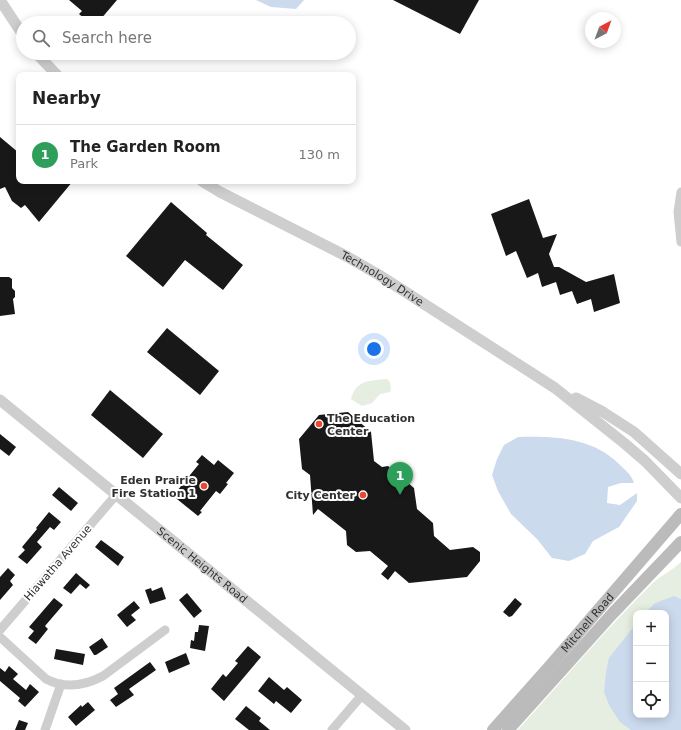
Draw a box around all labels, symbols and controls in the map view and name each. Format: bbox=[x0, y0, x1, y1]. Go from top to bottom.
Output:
north arrow bbox=[585, 12, 621, 48]
search box bbox=[16, 16, 356, 60]
icon: search bbox=[30, 27, 52, 49]
text: Search here bbox=[62, 29, 152, 47]
text: Nearby bbox=[32, 88, 101, 108]
text: The Garden Room bbox=[70, 138, 221, 156]
text: 1 bbox=[40, 147, 50, 162]
text: 130 m bbox=[298, 147, 340, 162]
text: Park bbox=[70, 156, 98, 171]
street label: Technology Drive bbox=[338, 248, 426, 309]
your location bbox=[364, 339, 384, 359]
place label: The Education Center bbox=[327, 412, 415, 438]
marker: The Education Center bbox=[314, 419, 324, 429]
pin: 1 bbox=[387, 462, 413, 495]
place label: Eden Prairie Fire Station 1 bbox=[111, 474, 196, 500]
marker: Eden Prairie Fire Station 1 bbox=[199, 481, 209, 491]
place label: City Center bbox=[285, 489, 356, 502]
marker: City Center bbox=[358, 490, 368, 500]
street label: Hiawatha Avenue bbox=[22, 522, 95, 604]
street label: Scenic Heights Road bbox=[155, 524, 250, 606]
street label: Mitchell Road bbox=[558, 590, 616, 655]
map controls bbox=[633, 610, 669, 718]
button: + bbox=[633, 610, 669, 646]
button: − bbox=[633, 646, 669, 682]
button: locate bbox=[633, 682, 669, 718]

